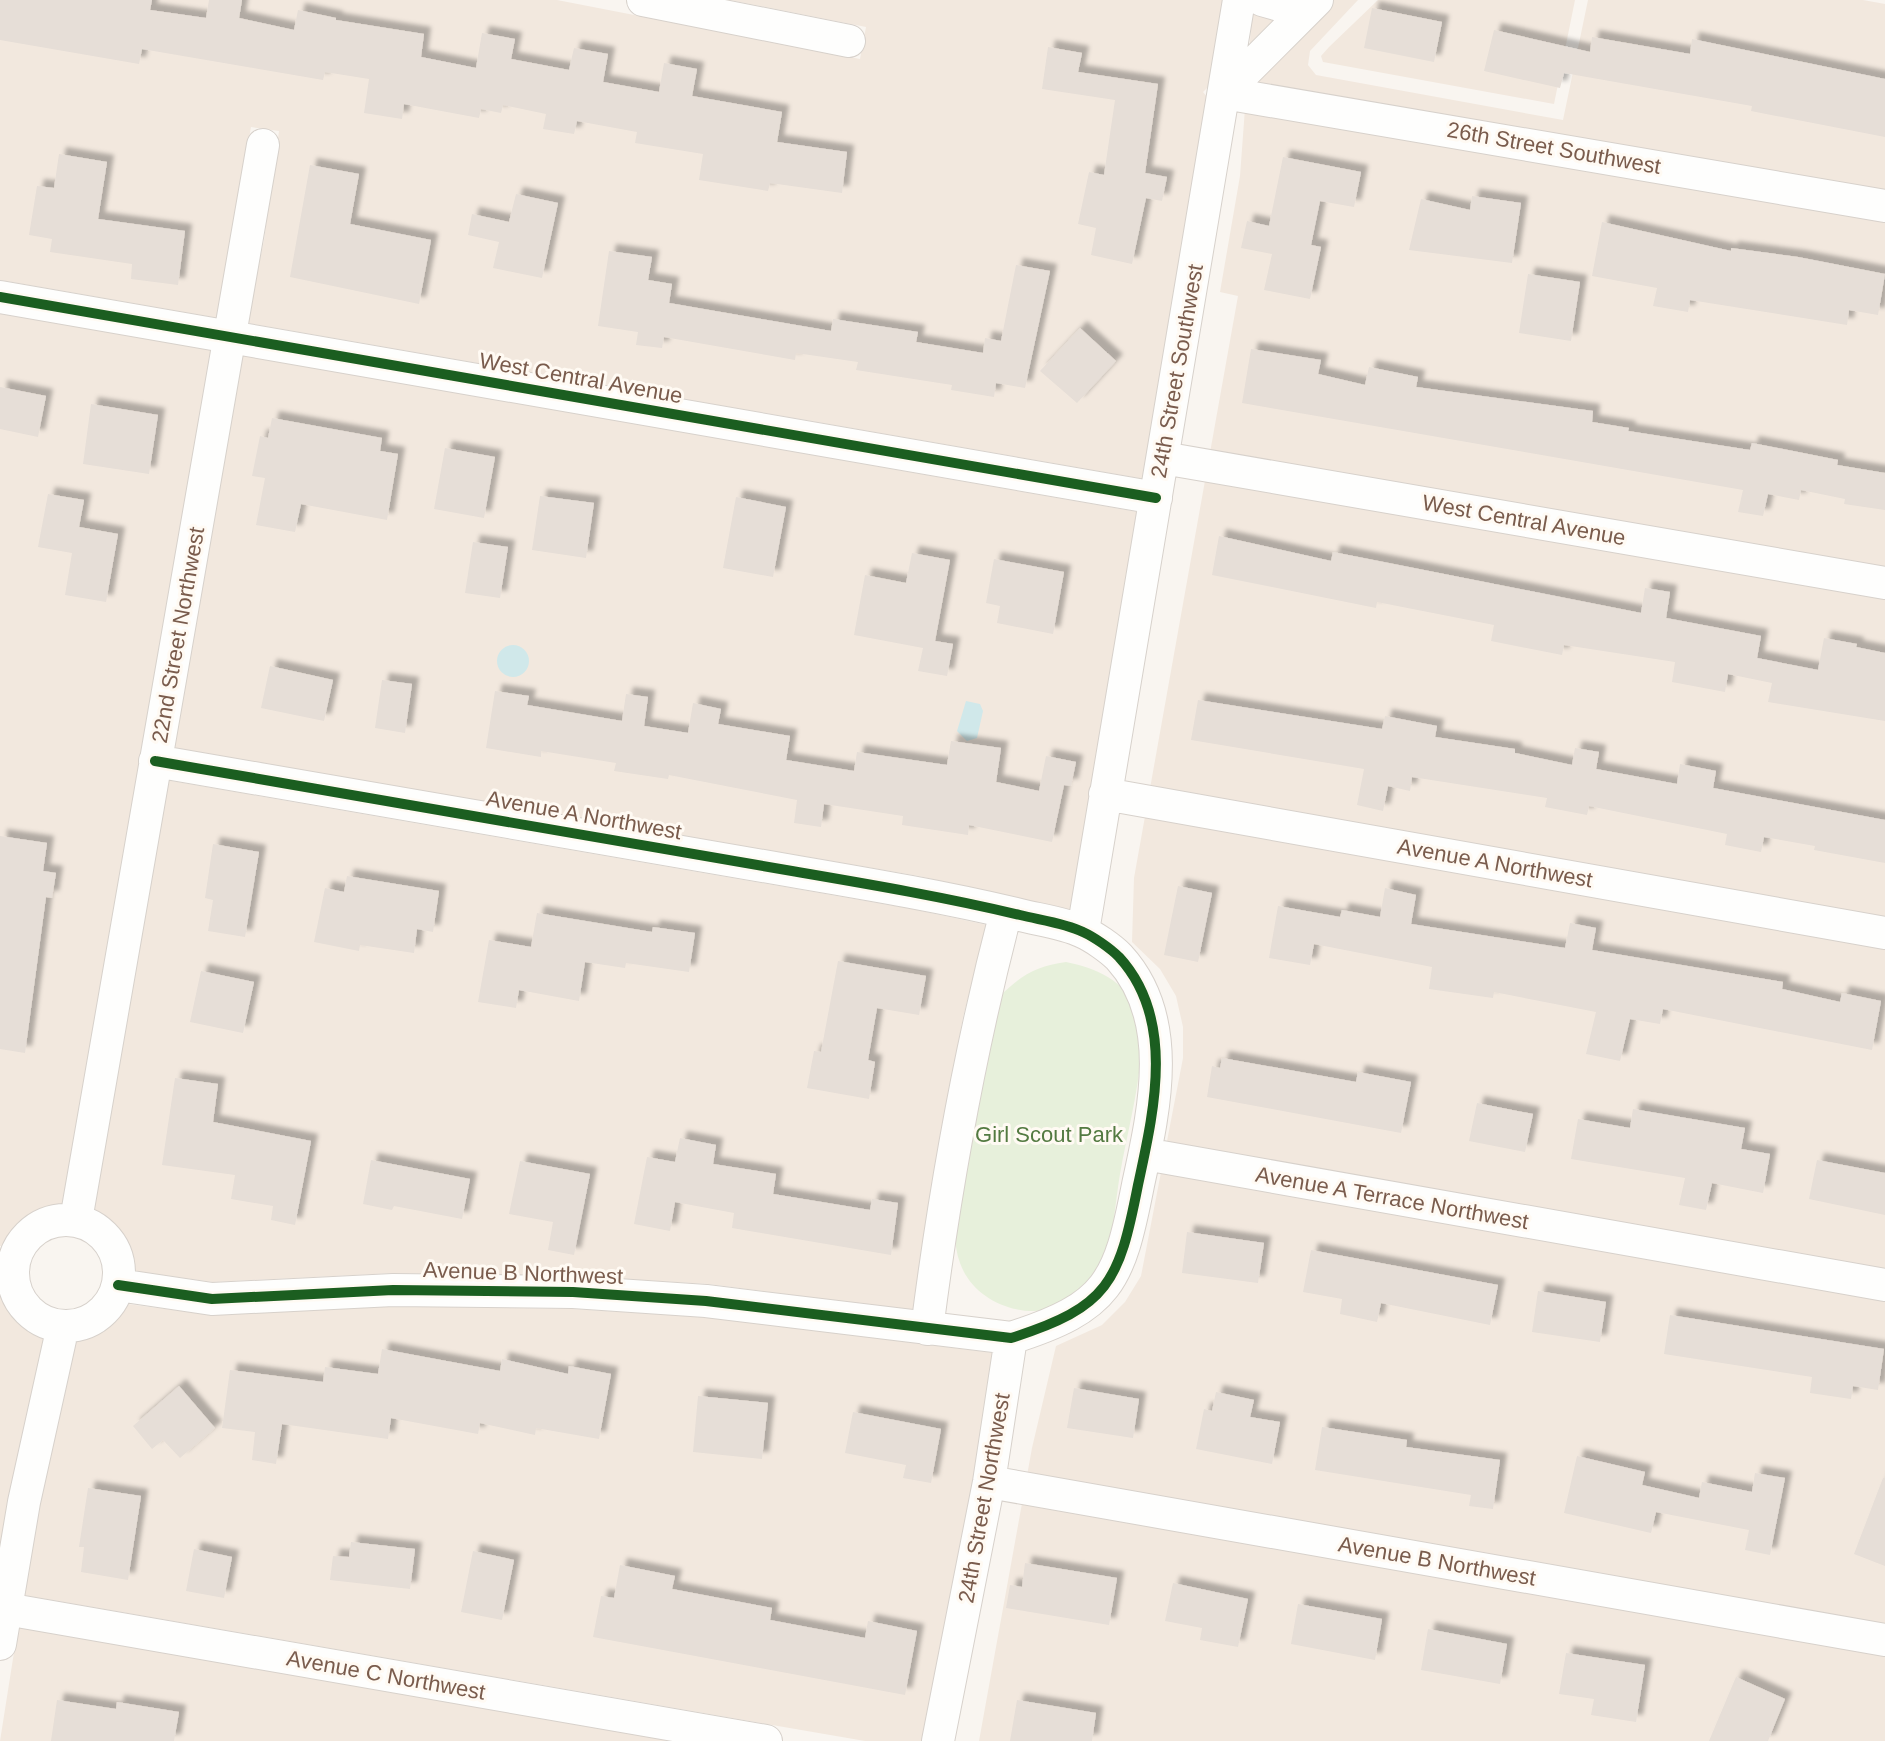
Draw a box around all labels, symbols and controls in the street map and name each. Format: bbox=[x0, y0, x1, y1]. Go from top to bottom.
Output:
street label: 26th Street Southwest bbox=[1445, 117, 1663, 179]
street label: 24th Street Southwest bbox=[1146, 262, 1208, 480]
street label: West Central Avenue bbox=[477, 348, 685, 408]
street label: West Central Avenue bbox=[1420, 490, 1628, 550]
street label: 22nd Street Northwest bbox=[147, 525, 209, 745]
street label: Avenue A Northwest bbox=[484, 786, 684, 844]
street label: Avenue A Northwest bbox=[1395, 834, 1595, 892]
park label: Girl Scout Park bbox=[975, 1122, 1124, 1147]
street label: Avenue A Terrace Northwest bbox=[1254, 1162, 1530, 1234]
street label: Avenue B Northwest bbox=[423, 1257, 623, 1289]
street label: 24th Street Northwest bbox=[953, 1391, 1015, 1605]
street label: Avenue B Northwest bbox=[1336, 1531, 1538, 1591]
street label: Avenue C Northwest bbox=[285, 1645, 487, 1705]

